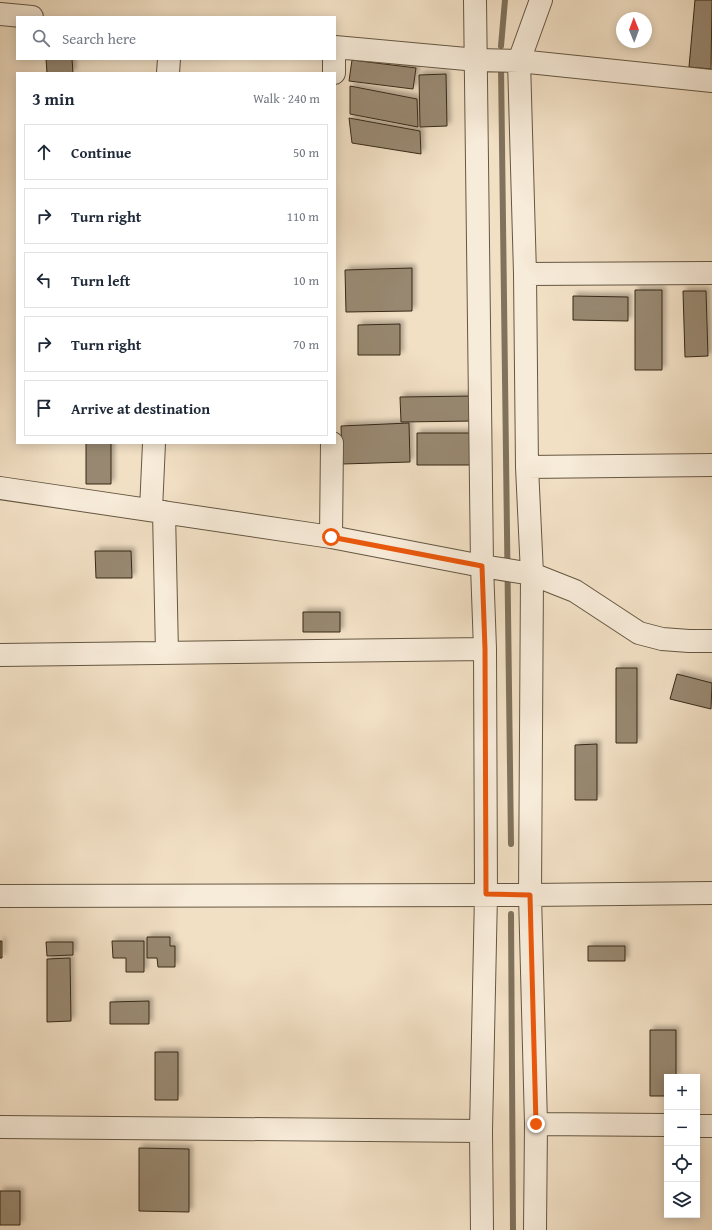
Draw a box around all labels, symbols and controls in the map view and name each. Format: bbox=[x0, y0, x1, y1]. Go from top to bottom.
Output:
north arrow bbox=[616, 12, 652, 48]
search box bbox=[16, 16, 336, 60]
icon: search bbox=[30, 27, 52, 49]
text: Search here bbox=[62, 28, 136, 49]
text: 3 min bbox=[32, 86, 74, 111]
text: Walk · 240 m bbox=[253, 89, 320, 108]
icon: ahead bbox=[33, 141, 55, 163]
text: Continue bbox=[71, 142, 132, 163]
text: 50 m bbox=[293, 143, 319, 162]
icon: right bbox=[33, 205, 55, 227]
text: Turn right bbox=[71, 206, 142, 227]
text: 110 m bbox=[287, 207, 319, 226]
icon: left bbox=[33, 269, 55, 291]
text: Turn left bbox=[71, 270, 130, 291]
text: 10 m bbox=[293, 271, 319, 290]
icon: right bbox=[33, 333, 55, 355]
text: Turn right bbox=[71, 334, 142, 355]
text: 70 m bbox=[293, 335, 319, 354]
icon: arrive bbox=[33, 397, 55, 419]
text: Arrive at destination bbox=[71, 398, 210, 419]
route start bbox=[322, 528, 340, 546]
map controls bbox=[664, 1074, 700, 1218]
button: + bbox=[664, 1074, 700, 1110]
button: − bbox=[664, 1110, 700, 1146]
route end bbox=[527, 1115, 545, 1133]
button: locate bbox=[664, 1146, 700, 1182]
button: layers bbox=[664, 1182, 700, 1218]

